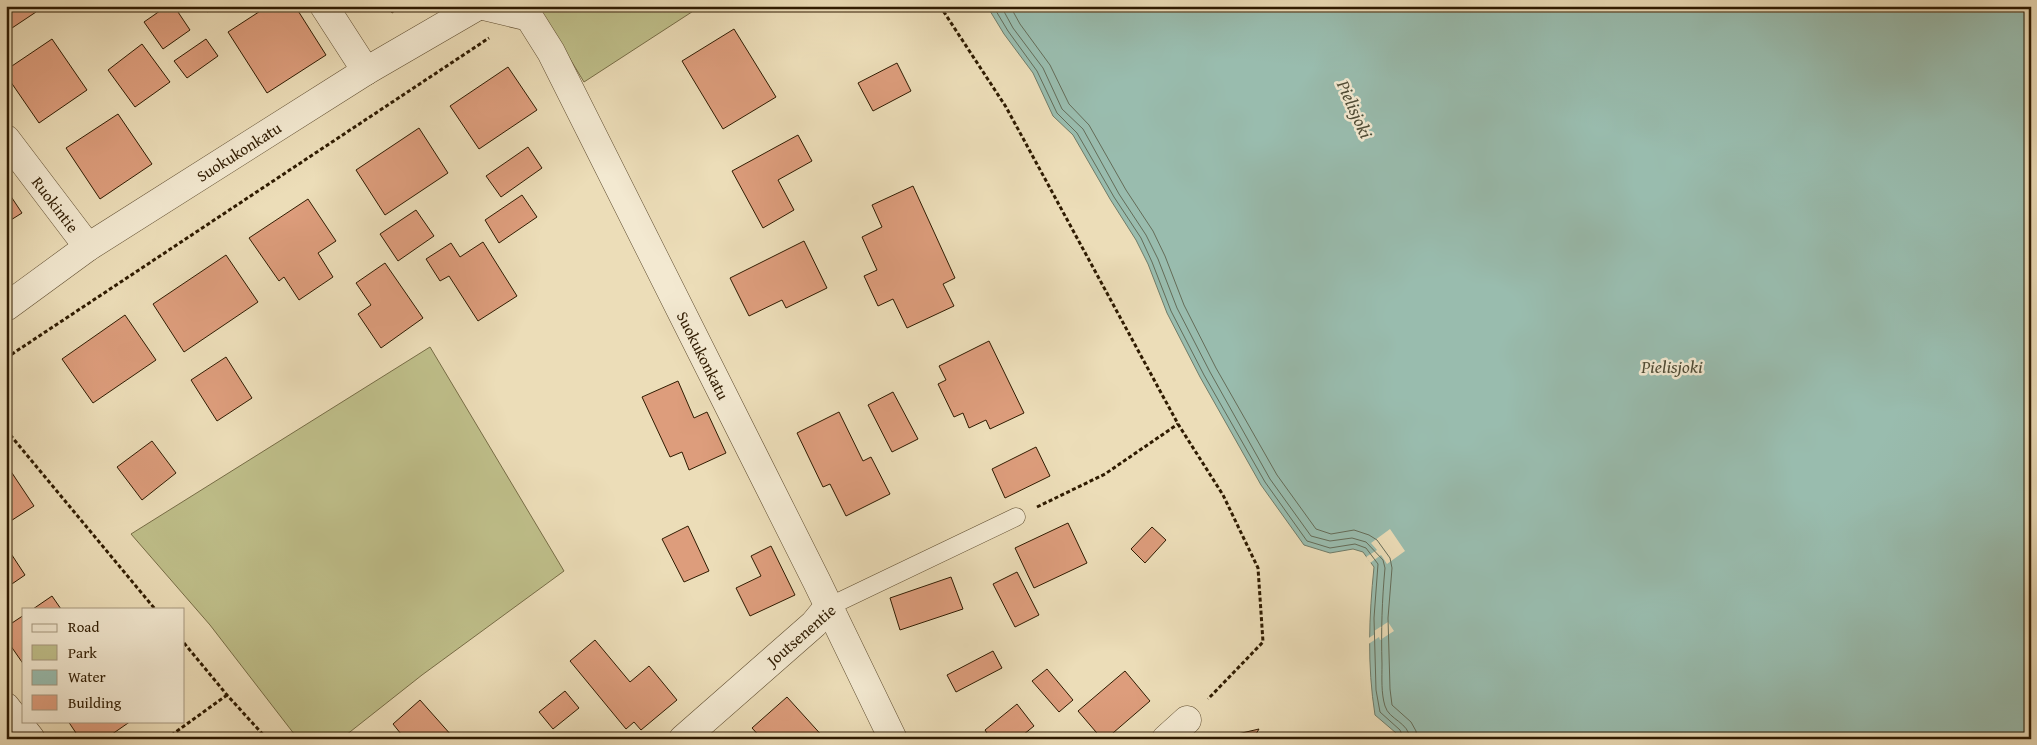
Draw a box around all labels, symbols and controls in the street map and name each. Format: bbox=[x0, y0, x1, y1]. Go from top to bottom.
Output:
water label: Pielisjoki bbox=[1330, 75, 1380, 143]
street label: Suokukonkatu bbox=[192, 115, 286, 187]
street label: Ruokintie bbox=[26, 171, 85, 238]
street label: Suokukonkatu bbox=[671, 307, 736, 404]
water label: Pielisjoki bbox=[1640, 353, 1703, 380]
street label: Joutsenentie bbox=[760, 598, 841, 673]
legend bbox=[22, 608, 185, 722]
text: Road bbox=[68, 616, 99, 637]
text: Park bbox=[68, 642, 97, 663]
text: Water bbox=[68, 666, 106, 687]
text: Building bbox=[68, 692, 122, 713]

